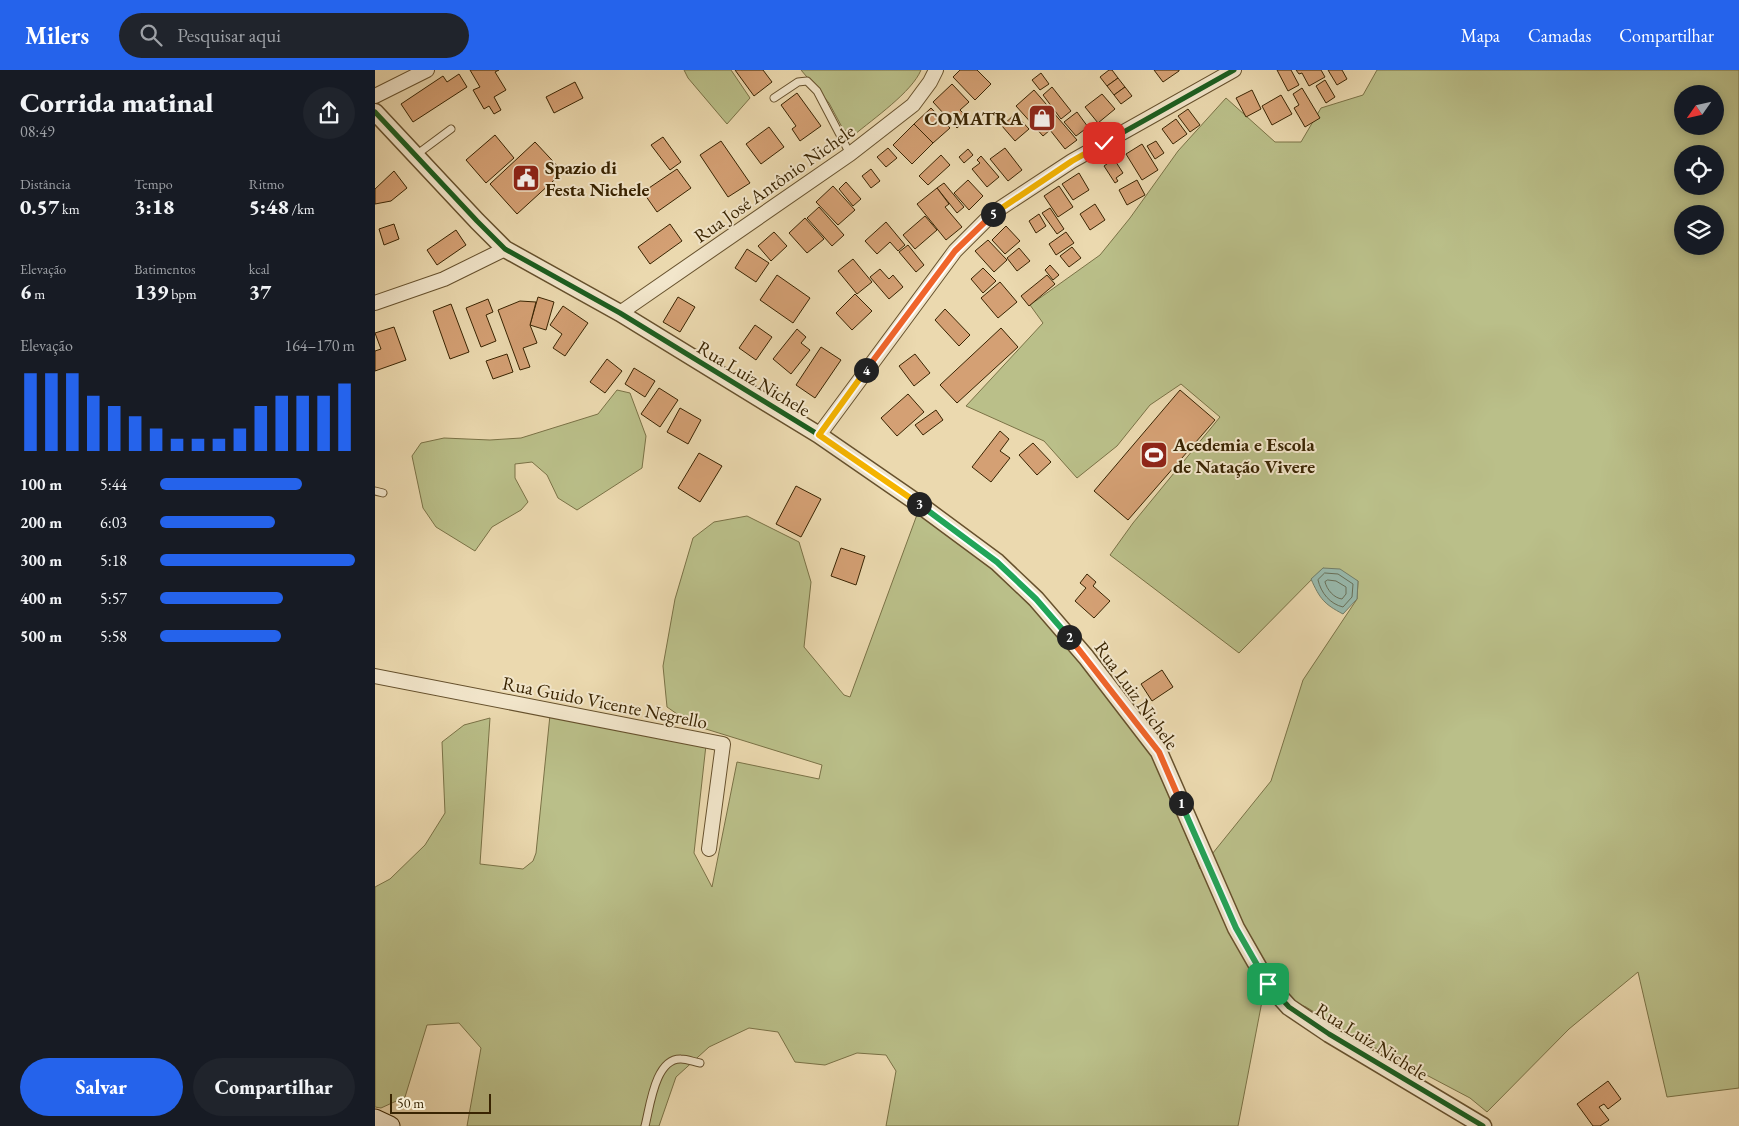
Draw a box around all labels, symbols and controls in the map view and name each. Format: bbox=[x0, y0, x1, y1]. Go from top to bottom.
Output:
search box bbox=[119, 13, 469, 58]
text: Milers bbox=[25, 20, 89, 51]
icon: search bbox=[137, 21, 165, 49]
text: Pesquisar aqui bbox=[177, 23, 281, 48]
text: Mapa bbox=[1461, 24, 1500, 47]
text: Camadas bbox=[1528, 24, 1591, 47]
text: Compartilhar bbox=[1619, 24, 1714, 47]
text: Corrida matinal bbox=[20, 84, 213, 120]
north arrow bbox=[1674, 85, 1724, 135]
map controls bbox=[1674, 85, 1724, 255]
button: share bbox=[303, 87, 355, 139]
shop icon: COMATRA bbox=[1027, 103, 1057, 133]
place label: COMATRA bbox=[924, 106, 1023, 131]
street label: Rua José Antônio Nichele bbox=[689, 118, 860, 248]
text: 08:49 bbox=[20, 121, 55, 142]
pin bbox=[1083, 122, 1125, 164]
icon: check bbox=[1090, 129, 1118, 157]
button: locate bbox=[1674, 145, 1724, 195]
place label: Spazio di Festa Nichele bbox=[545, 155, 649, 202]
public building icon: Spazio di Festa Nichele bbox=[511, 163, 541, 193]
text: Distância bbox=[20, 175, 71, 193]
text: Tempo bbox=[134, 175, 173, 193]
text: Ritmo bbox=[249, 175, 284, 193]
text: 0.57 bbox=[20, 193, 59, 220]
text: 3:18 bbox=[134, 193, 174, 220]
text: 5:48 bbox=[249, 193, 289, 220]
text: km bbox=[59, 200, 80, 218]
text: /km bbox=[289, 200, 315, 218]
pin: 5 bbox=[981, 202, 1005, 226]
text: 5 bbox=[990, 205, 997, 223]
button: layers bbox=[1674, 205, 1724, 255]
text: Elevação bbox=[20, 260, 66, 278]
text: Batimentos bbox=[134, 260, 196, 278]
text: kcal bbox=[249, 260, 270, 278]
text: 6 bbox=[20, 278, 31, 305]
text: 139 bbox=[134, 278, 168, 305]
text: 37 bbox=[249, 278, 271, 305]
text: m bbox=[31, 285, 45, 303]
text: bpm bbox=[168, 285, 197, 303]
text: Elevação bbox=[20, 335, 73, 356]
text: 164–170 m bbox=[284, 335, 355, 356]
street label: Rua Luiz Nichele bbox=[692, 335, 815, 422]
pin: 4 bbox=[853, 358, 879, 382]
text: 4 bbox=[863, 361, 870, 379]
place label: Acedemia e Escola de Natação Vivere bbox=[1172, 432, 1315, 479]
sports icon: Acedemia e Escola de Natação Vivere bbox=[1139, 440, 1169, 470]
text: 100 m bbox=[20, 474, 62, 495]
text: 5:44 bbox=[100, 474, 127, 495]
pin: 3 bbox=[907, 492, 931, 516]
text: 3 bbox=[916, 495, 923, 513]
text: 200 m bbox=[20, 512, 62, 533]
text: 6:03 bbox=[100, 512, 127, 533]
text: 300 m bbox=[20, 550, 62, 571]
text: 5:18 bbox=[100, 550, 127, 571]
text: 400 m bbox=[20, 588, 62, 609]
text: 5:57 bbox=[100, 588, 127, 609]
pin: 2 bbox=[1057, 624, 1081, 650]
text: 500 m bbox=[20, 626, 62, 647]
text: 5:58 bbox=[100, 626, 127, 647]
text: 2 bbox=[1066, 628, 1073, 646]
street label: Rua Luiz Nichele bbox=[1089, 636, 1184, 755]
street label: Rua Guido Vicente Negrello bbox=[500, 670, 710, 735]
pin: 1 bbox=[1169, 790, 1193, 816]
text: 1 bbox=[1178, 794, 1185, 812]
pin bbox=[1247, 963, 1289, 1005]
icon: arrive bbox=[1254, 970, 1282, 998]
street label: Rua Luiz Nichele bbox=[1311, 997, 1433, 1086]
button: Salvar bbox=[20, 1058, 183, 1116]
button: Compartilhar bbox=[193, 1058, 355, 1116]
scale bar bbox=[390, 1091, 491, 1114]
text: 50 m bbox=[397, 1094, 424, 1112]

